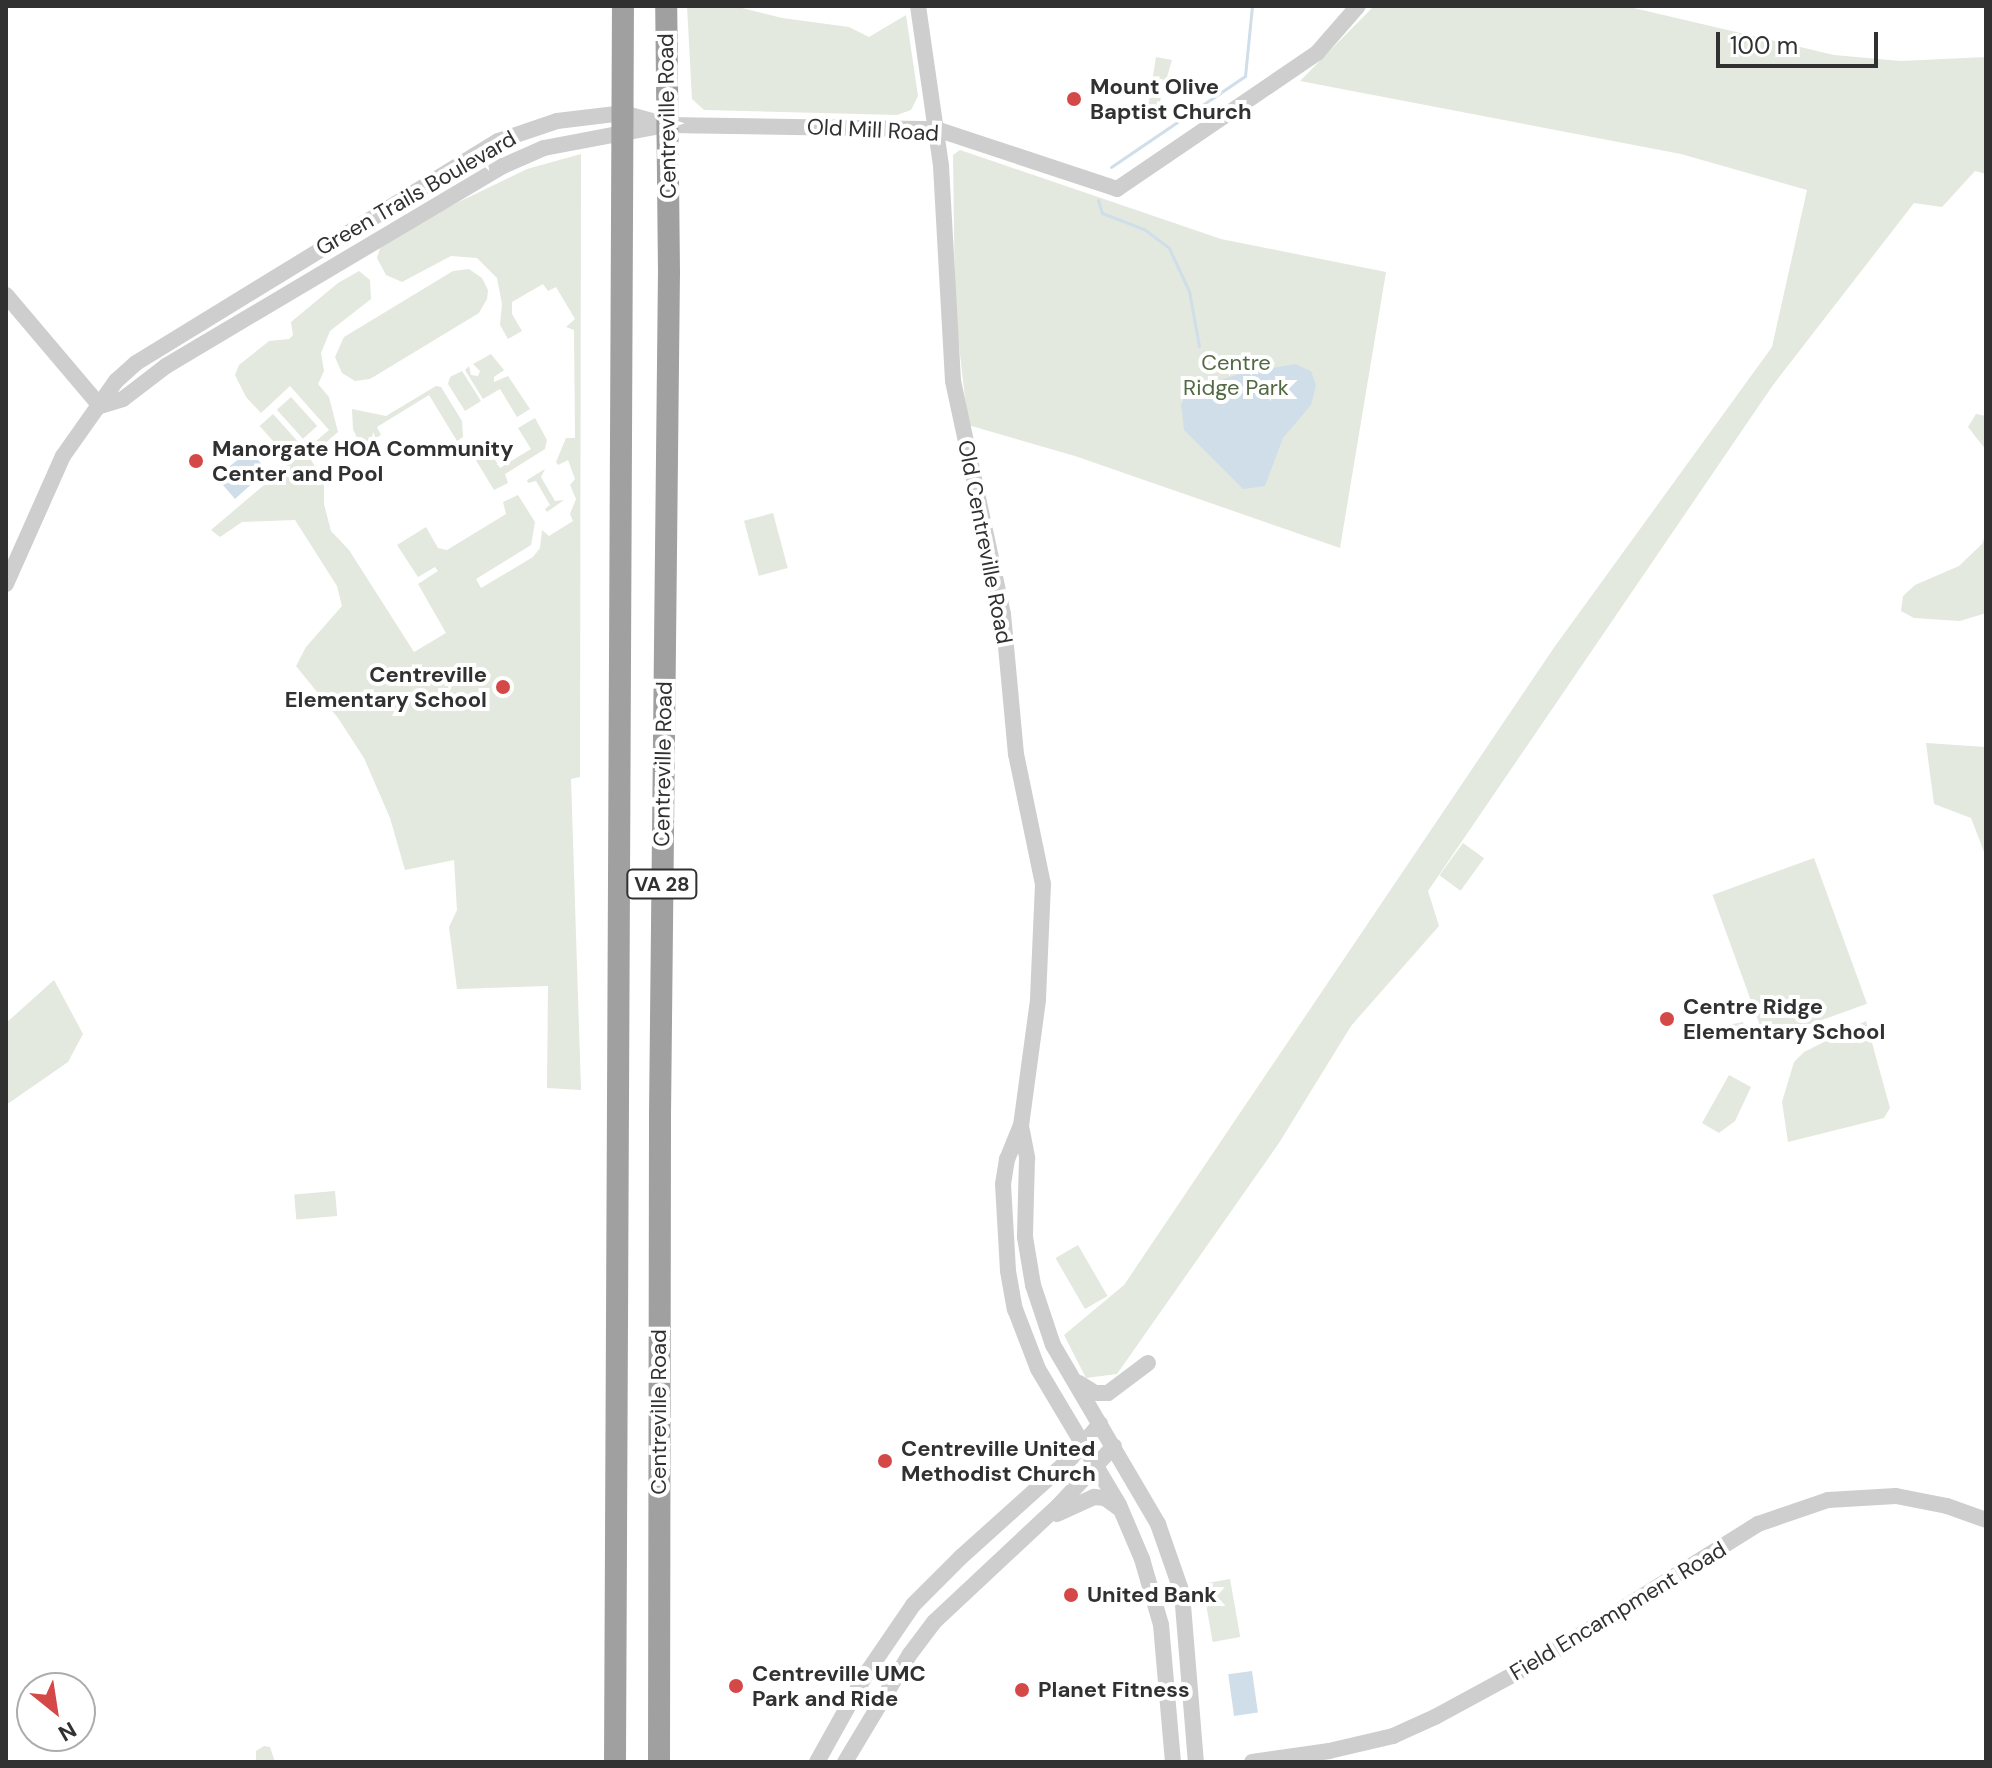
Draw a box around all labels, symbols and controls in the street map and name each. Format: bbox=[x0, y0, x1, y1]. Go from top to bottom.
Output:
scale bar bbox=[1720, 16, 1882, 66]
text: 100 m bbox=[1730, 30, 1798, 61]
street label: Centreville Road bbox=[652, 33, 682, 199]
place label: Mount Olive Baptist Church bbox=[1090, 73, 1252, 124]
marker: Mount Olive Baptist Church bbox=[1065, 90, 1083, 108]
street label: Old Mill Road bbox=[806, 113, 940, 147]
street label: Green Trails Boulevard bbox=[311, 125, 521, 261]
park label: Centre Ridge Park bbox=[1183, 349, 1289, 400]
place label: Manorgate HOA Community Center and Pool bbox=[212, 435, 513, 486]
street label: Old Centreville Road bbox=[952, 438, 1018, 646]
marker: Manorgate HOA Community Center and Pool bbox=[187, 452, 205, 470]
place label: Centreville Elementary School bbox=[285, 661, 487, 712]
marker: Centreville Elementary School bbox=[494, 678, 512, 696]
street label: Centreville Road bbox=[648, 681, 678, 847]
road number: VA 28 bbox=[626, 868, 698, 900]
place label: Centre Ridge Elementary School bbox=[1683, 993, 1885, 1044]
marker: Centre Ridge Elementary School bbox=[1658, 1010, 1676, 1028]
street label: Centreville Road bbox=[646, 1329, 672, 1495]
place label: Centreville United Methodist Church bbox=[901, 1435, 1096, 1486]
marker: Centreville United Methodist Church bbox=[876, 1452, 894, 1470]
street label: Field Encampment Road bbox=[1505, 1536, 1731, 1686]
place label: United Bank bbox=[1087, 1582, 1217, 1608]
marker: United Bank bbox=[1062, 1586, 1080, 1604]
place label: Centreville UMC Park and Ride bbox=[752, 1660, 926, 1712]
north arrow bbox=[16, 1672, 96, 1752]
marker: Centreville UMC Park and Ride bbox=[727, 1677, 745, 1695]
place label: Planet Fitness bbox=[1038, 1677, 1190, 1703]
marker: Planet Fitness bbox=[1013, 1681, 1031, 1699]
text: N bbox=[53, 1715, 81, 1748]

